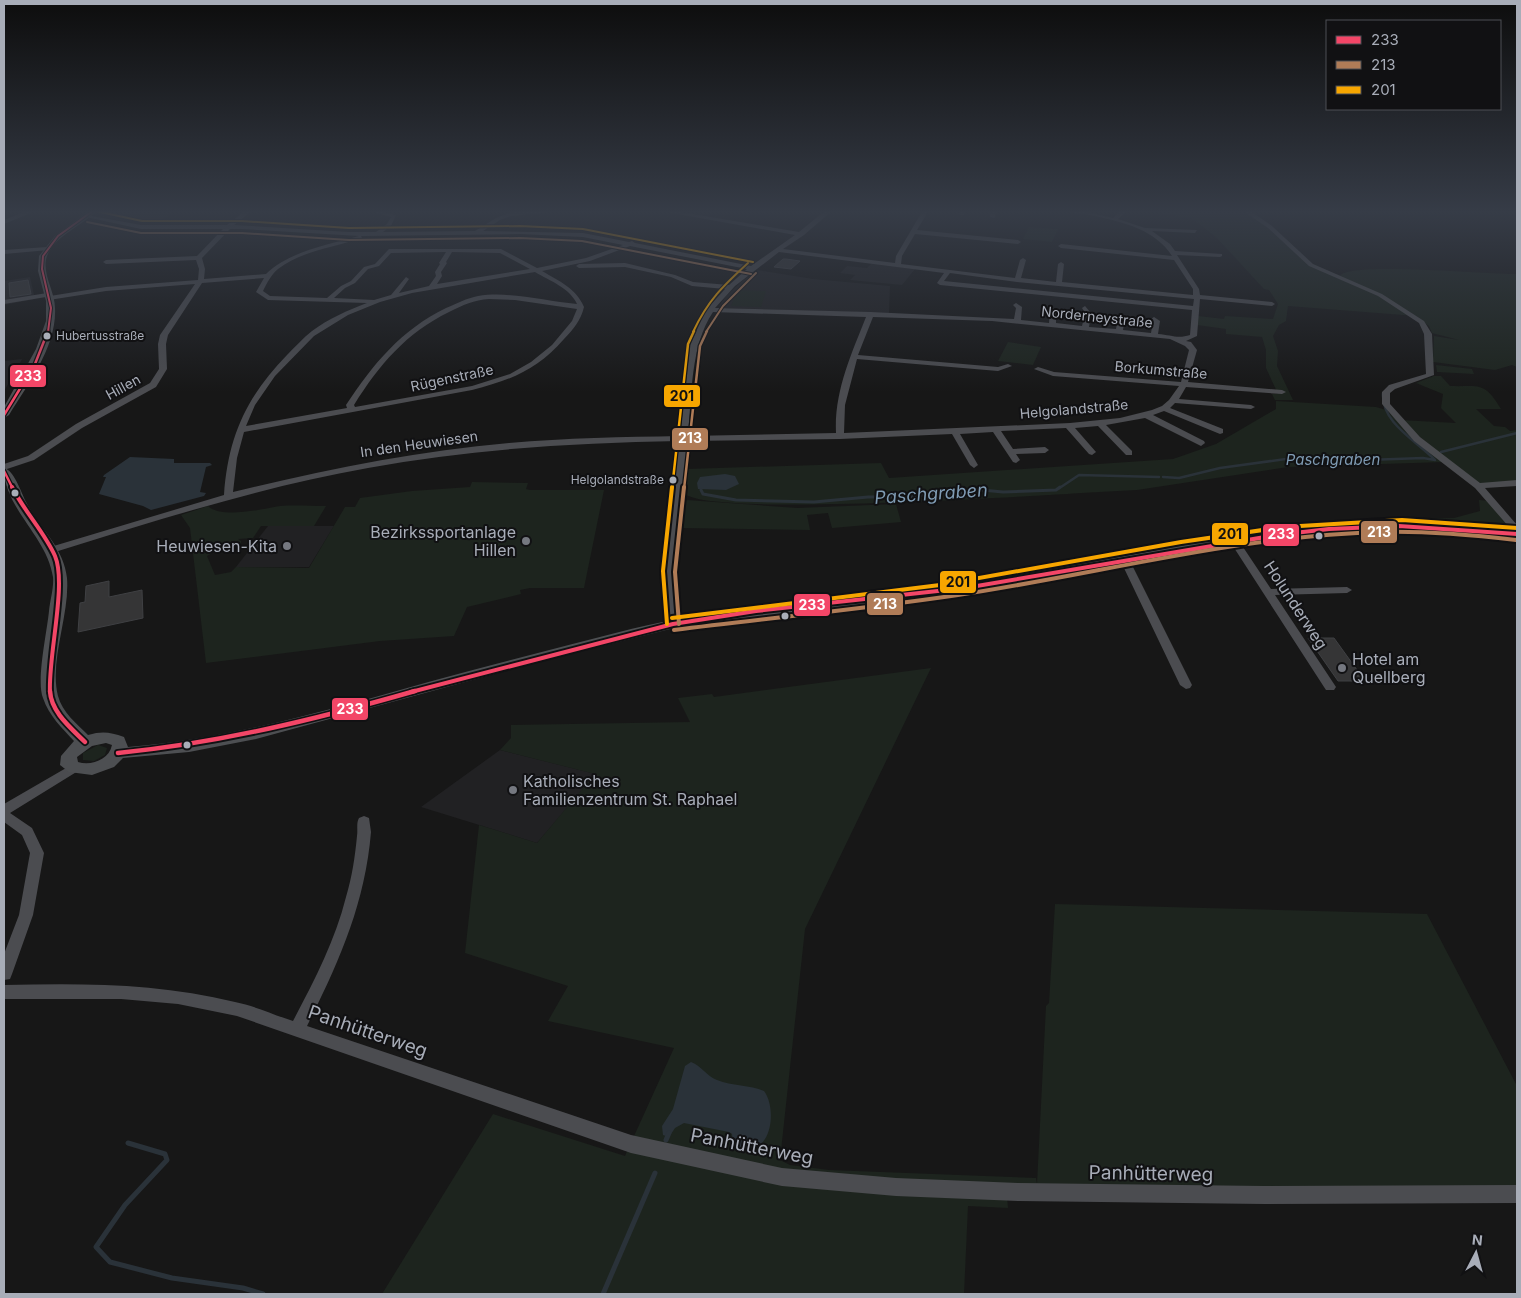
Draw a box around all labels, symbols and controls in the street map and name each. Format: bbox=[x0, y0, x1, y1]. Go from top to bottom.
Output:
legend bbox=[1326, 20, 1501, 110]
text: 233 bbox=[1371, 30, 1399, 49]
text: 213 bbox=[1371, 55, 1396, 74]
text: 201 bbox=[1371, 80, 1396, 99]
street label: Norderneystraße bbox=[1040, 302, 1154, 331]
place label: Hubertusstraße bbox=[56, 328, 144, 343]
marker: Hubertusstraße bbox=[42, 331, 52, 341]
street label: Borkumstraße bbox=[1114, 357, 1208, 382]
street label: Rügenstraße bbox=[409, 360, 495, 395]
line badge: 233 bbox=[9, 364, 47, 388]
text: 233 bbox=[15, 367, 41, 384]
street label: Hillen bbox=[102, 370, 143, 403]
line badge: 201 bbox=[663, 384, 701, 408]
text: 201 bbox=[670, 387, 694, 404]
street label: Helgolandstraße bbox=[1019, 395, 1129, 422]
street label: In den Heuwiesen bbox=[359, 427, 479, 460]
line badge: 213 bbox=[671, 427, 709, 451]
text: 213 bbox=[678, 429, 702, 446]
water label: Paschgraben bbox=[1286, 450, 1380, 469]
place label: Helgolandstraße bbox=[571, 472, 664, 487]
marker: Helgolandstraße bbox=[668, 475, 678, 485]
water label: Paschgraben bbox=[874, 479, 988, 508]
unlabelled marker bbox=[10, 488, 20, 498]
line badge: 213 bbox=[1360, 520, 1398, 544]
place label: Bezirkssportanlage Hillen bbox=[370, 522, 516, 560]
line badge: 201 bbox=[1211, 522, 1249, 546]
line badge: 233 bbox=[1262, 523, 1300, 547]
text: 213 bbox=[1367, 523, 1391, 540]
text: 201 bbox=[1218, 525, 1242, 542]
text: 233 bbox=[1268, 525, 1294, 542]
unlabelled marker bbox=[1314, 531, 1324, 541]
marker: Bezirkssportanlage Hillen bbox=[520, 535, 532, 547]
place label: Heuwiesen-Kita bbox=[156, 536, 277, 556]
marker: Heuwiesen-Kita bbox=[281, 540, 293, 552]
street label: Holunderweg bbox=[1260, 557, 1332, 653]
line badge: 201 bbox=[939, 570, 977, 594]
text: 201 bbox=[946, 573, 970, 590]
line badge: 213 bbox=[866, 592, 904, 616]
line badge: 233 bbox=[793, 593, 831, 617]
text: 213 bbox=[873, 595, 897, 612]
text: 233 bbox=[799, 596, 825, 613]
unlabelled marker bbox=[780, 611, 790, 621]
place label: Hotel am Quellberg bbox=[1352, 649, 1425, 687]
marker: Hotel am Quellberg bbox=[1336, 662, 1348, 674]
line badge: 233 bbox=[331, 697, 369, 721]
text: 233 bbox=[337, 700, 363, 717]
unlabelled marker bbox=[182, 740, 192, 750]
place label: Katholisches Familienzentrum St. Raphael bbox=[523, 771, 737, 809]
marker: Katholisches Familienzentrum St. Raphael bbox=[507, 784, 519, 796]
street label: Panhütterweg bbox=[305, 1000, 430, 1063]
street label: Panhütterweg bbox=[689, 1123, 815, 1170]
street label: Panhütterweg bbox=[1088, 1161, 1213, 1186]
north arrow bbox=[1451, 1228, 1501, 1278]
text: N bbox=[1471, 1231, 1484, 1249]

